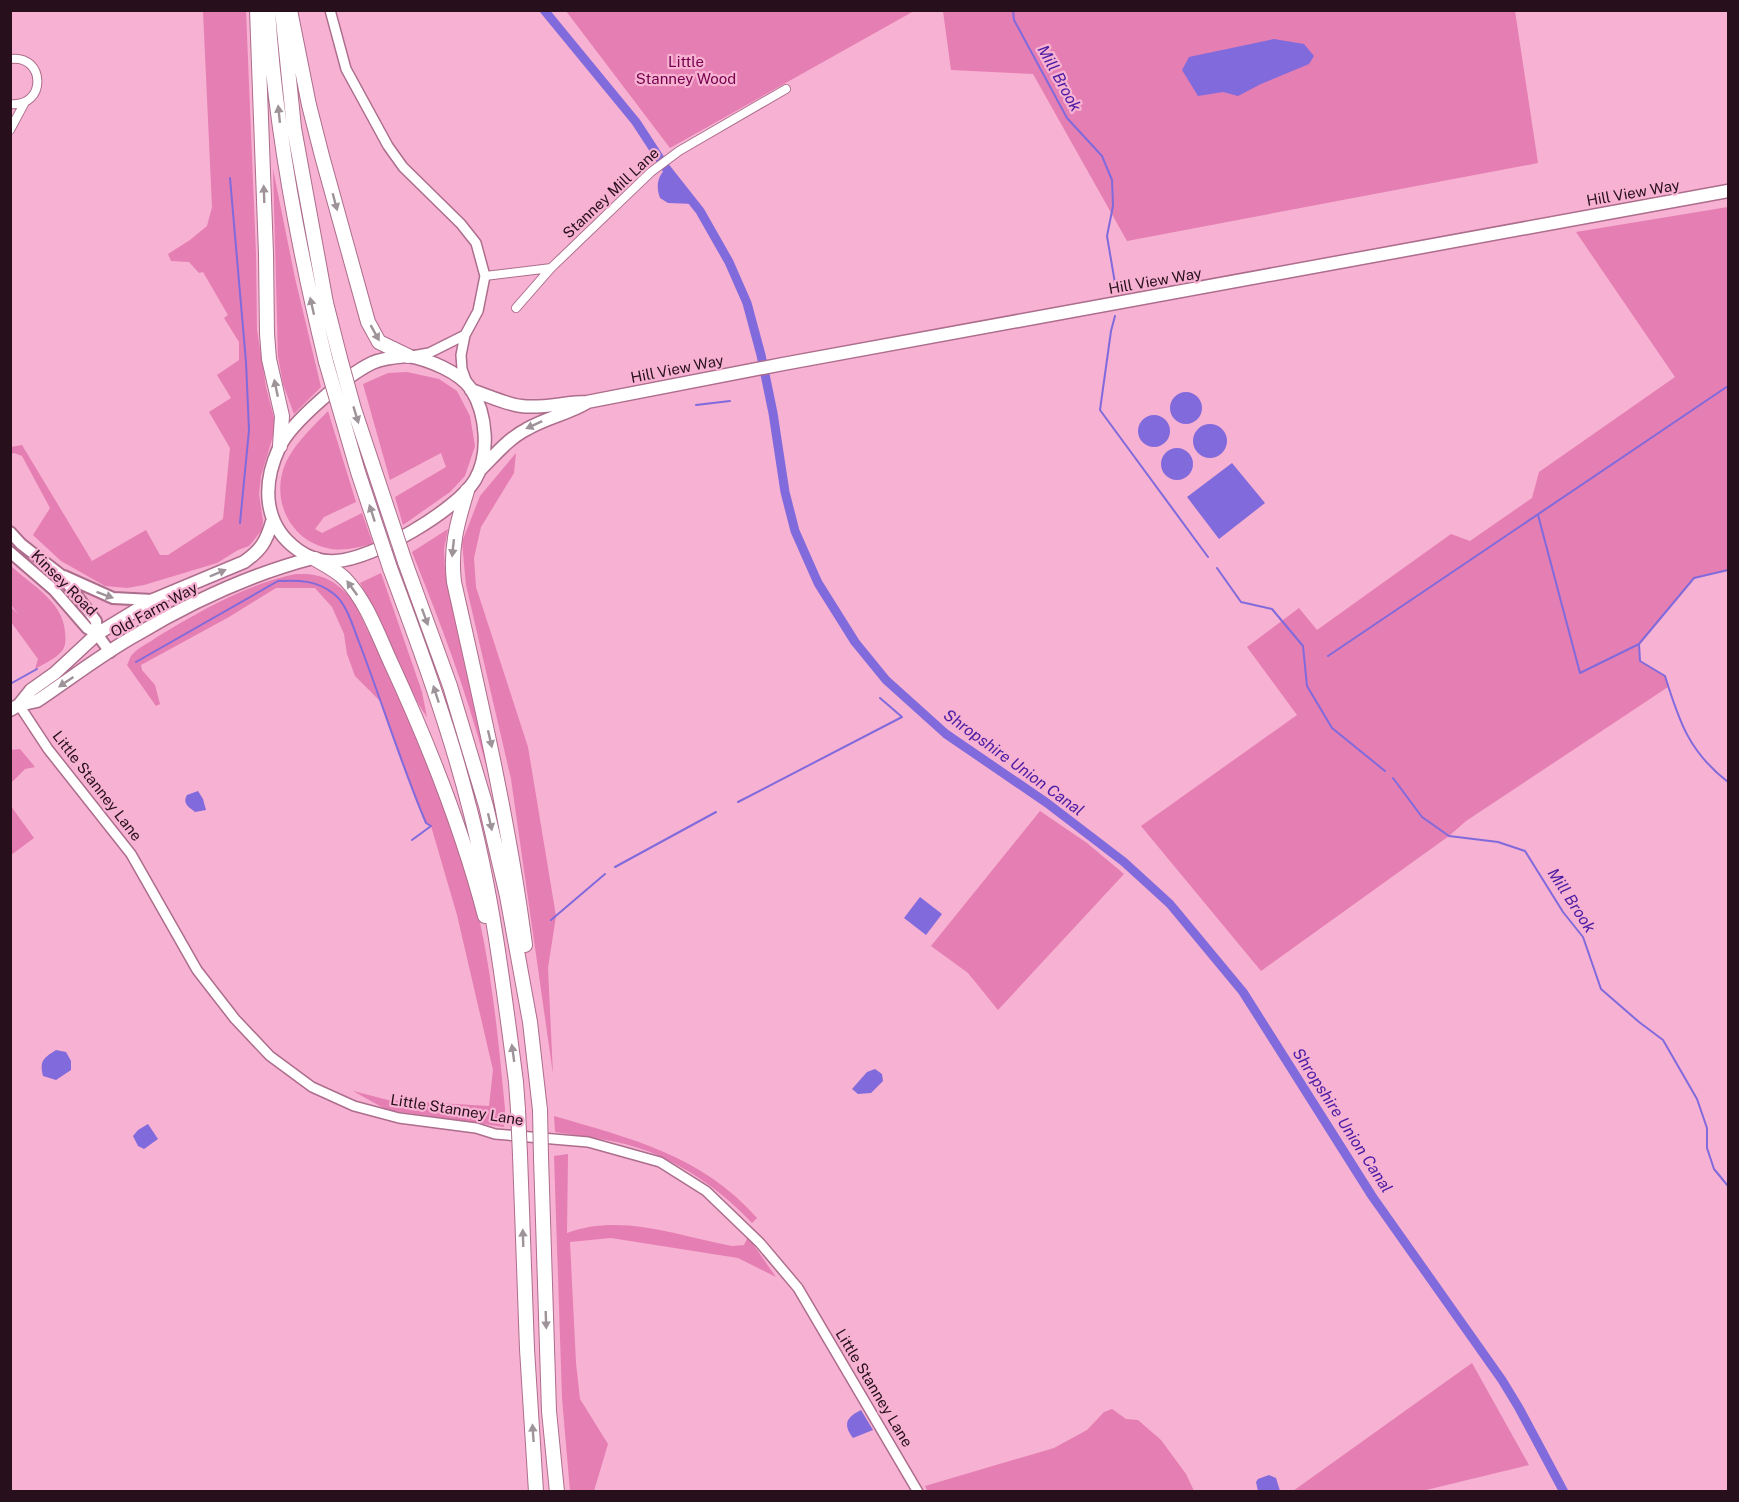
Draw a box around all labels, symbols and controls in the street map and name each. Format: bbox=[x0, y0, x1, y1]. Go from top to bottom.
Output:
water label: Mill Brook bbox=[1034, 42, 1086, 115]
park label: Little Stanney Wood bbox=[636, 53, 736, 87]
one-way arrow bbox=[274, 104, 283, 123]
street label: Stanney Mill Lane bbox=[559, 144, 662, 241]
street label: Hill View Way bbox=[1585, 176, 1681, 209]
one-way arrow bbox=[259, 185, 269, 204]
one-way arrow bbox=[330, 193, 340, 211]
street label: Hill View Way bbox=[1107, 264, 1203, 297]
one-way arrow bbox=[307, 296, 317, 315]
one-way arrow bbox=[370, 325, 380, 342]
street label: Hill View Way bbox=[629, 351, 725, 386]
one-way arrow bbox=[270, 379, 280, 398]
one-way arrow bbox=[352, 406, 361, 424]
one-way arrow bbox=[526, 421, 543, 430]
one-way arrow bbox=[367, 504, 376, 522]
one-way arrow bbox=[448, 538, 458, 557]
street label: Kinsey Road bbox=[28, 546, 101, 619]
one-way arrow bbox=[209, 568, 227, 578]
street label: Old Farm Way bbox=[107, 579, 200, 640]
one-way arrow bbox=[346, 581, 358, 597]
one-way arrow bbox=[96, 591, 114, 601]
one-way arrow bbox=[420, 608, 430, 626]
one-way arrow bbox=[58, 676, 74, 687]
one-way arrow bbox=[431, 685, 440, 703]
water label: Shropshire Union Canal bbox=[940, 705, 1088, 820]
street label: Little Stanney Lane bbox=[49, 727, 146, 844]
one-way arrow bbox=[485, 729, 495, 748]
one-way arrow bbox=[486, 813, 495, 832]
water label: Mill Brook bbox=[1544, 864, 1600, 936]
one-way arrow bbox=[508, 1044, 517, 1063]
water label: Shropshire Union Canal bbox=[1289, 1044, 1397, 1196]
street label: Little Stanney Lane bbox=[389, 1091, 525, 1128]
one-way arrow bbox=[519, 1229, 528, 1248]
one-way arrow bbox=[541, 1311, 550, 1330]
street label: Little Stanney Lane bbox=[832, 1326, 916, 1450]
one-way arrow bbox=[528, 1424, 537, 1443]

